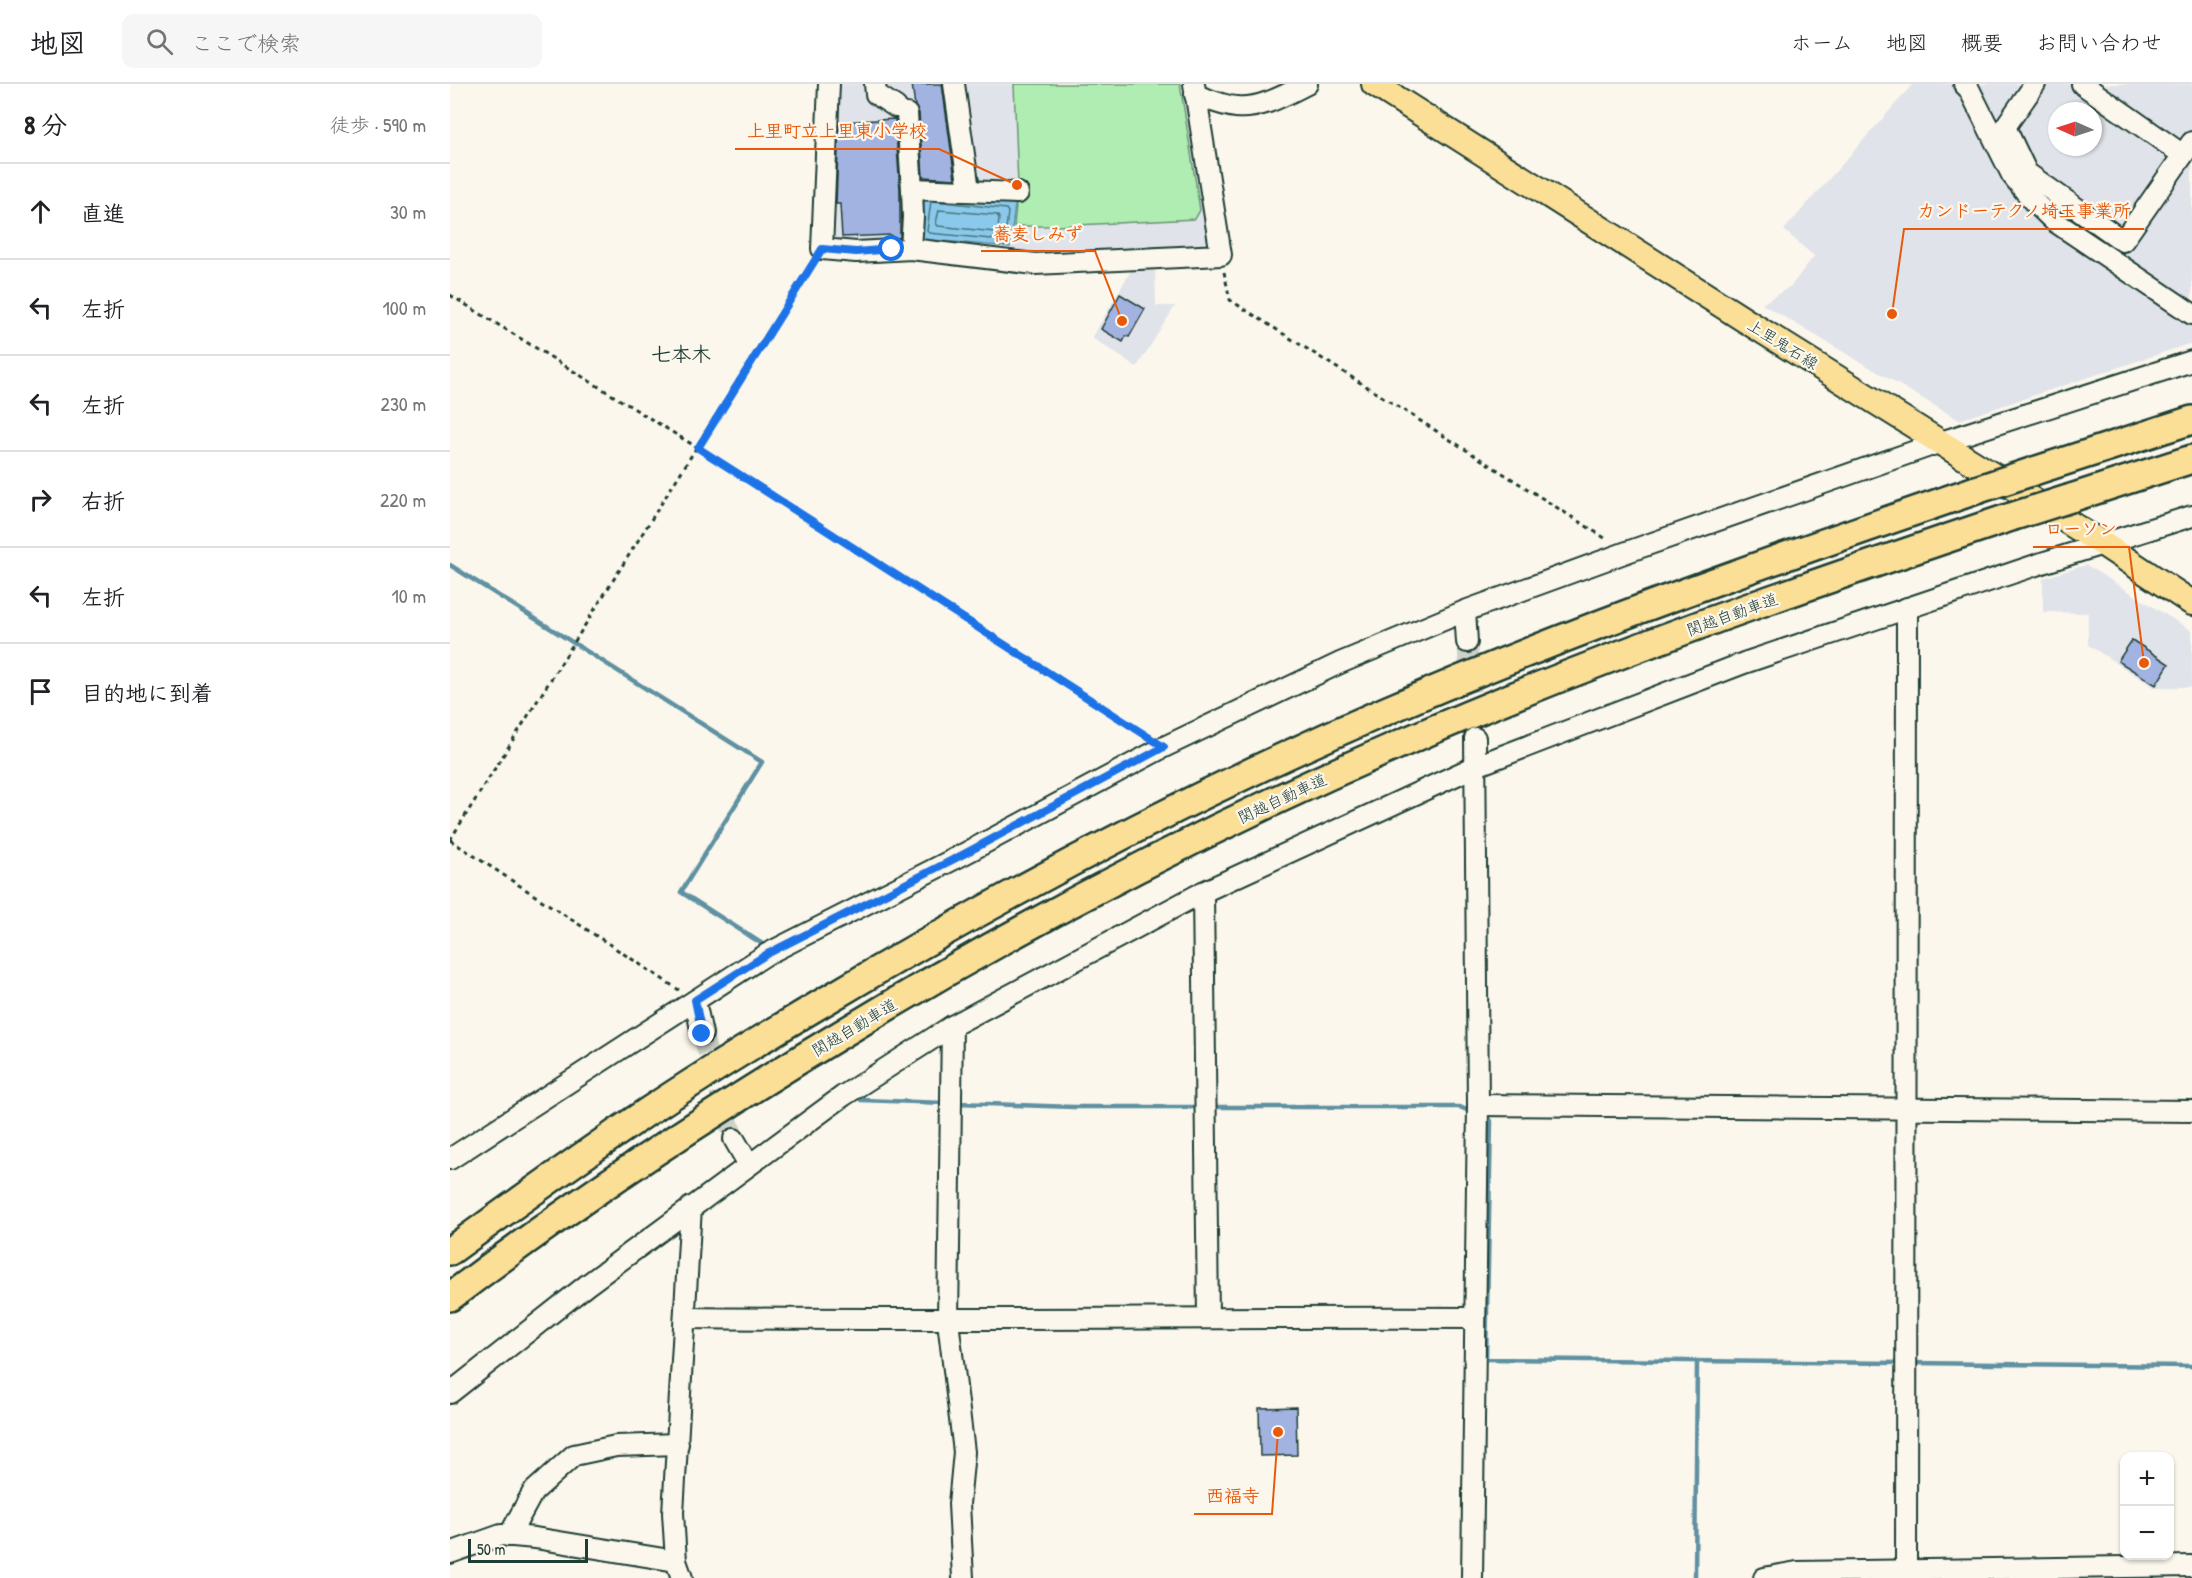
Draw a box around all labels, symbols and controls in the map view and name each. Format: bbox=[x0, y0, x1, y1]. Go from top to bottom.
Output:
search box bbox=[122, 14, 542, 68]
text: 地図 bbox=[30, 24, 86, 62]
icon: search bbox=[143, 25, 176, 58]
text: ここで検索 bbox=[191, 28, 301, 58]
text: ホーム bbox=[1791, 28, 1853, 57]
text: 地図 bbox=[1886, 28, 1928, 57]
text: 概要 bbox=[1961, 28, 2003, 57]
text: お問い合わせ bbox=[2036, 28, 2162, 57]
north arrow bbox=[2048, 102, 2102, 156]
text: 8 分 bbox=[24, 107, 67, 142]
text: 徒歩 · 590 m bbox=[330, 111, 426, 138]
callout: 上里町立上里東小学校 bbox=[735, 113, 939, 149]
text: 上里町立上里東小学校 bbox=[747, 118, 927, 143]
callout: カンドーテクノ埼玉事業所 bbox=[1904, 193, 2144, 229]
icon: ahead bbox=[24, 195, 57, 228]
text: 直進 bbox=[81, 198, 125, 228]
text: 30 m bbox=[390, 198, 426, 225]
text: カンドーテクノ埼玉事業所 bbox=[1917, 198, 2131, 223]
callout: 蕎麦しみず bbox=[981, 215, 1095, 251]
text: 蕎麦しみず bbox=[993, 221, 1083, 246]
route start bbox=[878, 235, 904, 261]
icon: left bbox=[24, 291, 57, 324]
text: 左折 bbox=[81, 294, 125, 324]
text: 100 m bbox=[383, 294, 426, 321]
street label: 上里鬼石線 bbox=[1743, 313, 1823, 375]
district label: 七本木 bbox=[651, 340, 711, 367]
icon: left bbox=[24, 387, 57, 420]
text: 左折 bbox=[81, 390, 125, 420]
text: 230 m bbox=[381, 390, 426, 417]
icon: right bbox=[24, 483, 57, 516]
text: 右折 bbox=[81, 486, 125, 516]
text: 220 m bbox=[380, 486, 426, 513]
callout: ローソン bbox=[2033, 511, 2129, 547]
text: ローソン bbox=[2045, 516, 2117, 541]
icon: left bbox=[24, 579, 57, 612]
text: 左折 bbox=[81, 582, 125, 612]
text: 10 m bbox=[392, 582, 426, 609]
street label: 関越自動車道 bbox=[1683, 587, 1781, 641]
icon: arrive bbox=[24, 675, 57, 708]
text: 目的地に到着 bbox=[81, 678, 213, 708]
street label: 関越自動車道 bbox=[1234, 768, 1330, 828]
street label: 関越自動車道 bbox=[807, 993, 901, 1061]
route end bbox=[688, 1020, 714, 1046]
map controls bbox=[2120, 1452, 2174, 1560]
button: + bbox=[2120, 1452, 2174, 1506]
callout: 西福寺 bbox=[1194, 1478, 1272, 1514]
text: 西福寺 bbox=[1206, 1483, 1260, 1508]
button: − bbox=[2120, 1506, 2174, 1560]
scale bar bbox=[468, 1536, 588, 1564]
text: 50 m bbox=[477, 1538, 506, 1560]

